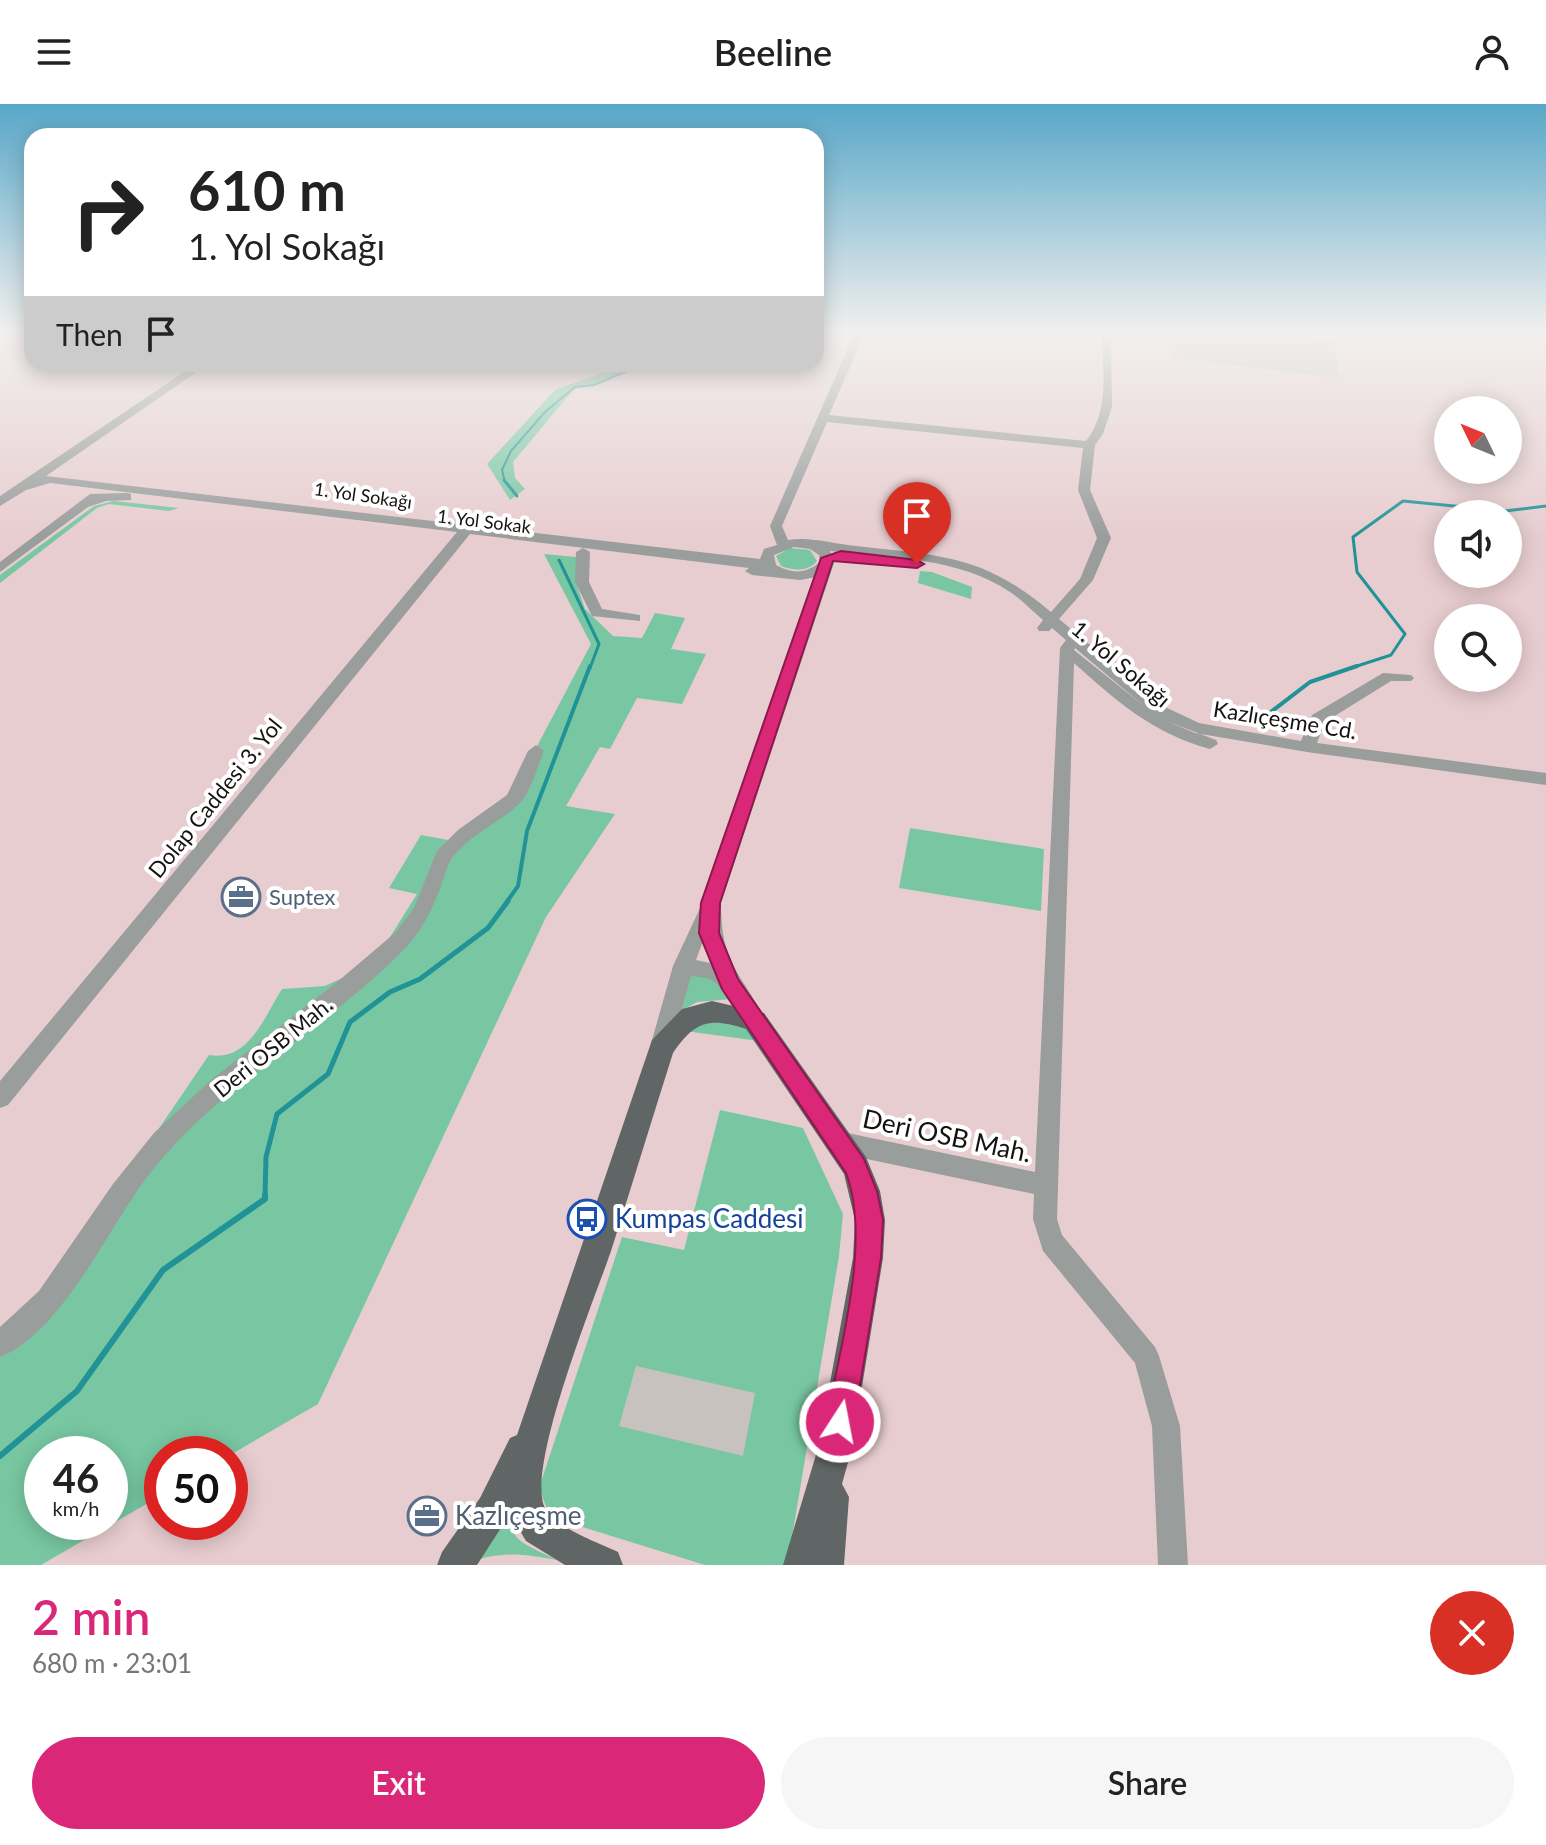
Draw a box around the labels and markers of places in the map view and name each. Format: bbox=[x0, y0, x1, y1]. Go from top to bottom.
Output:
pin bbox=[883, 482, 951, 564]
office icon: Suptex bbox=[220, 876, 262, 918]
place label: Suptex bbox=[269, 883, 335, 910]
bus stop icon: Kumpas Caddesi bbox=[566, 1198, 608, 1240]
place label: Kumpas Caddesi bbox=[615, 1202, 804, 1234]
office icon: Kazlıçeşme bbox=[406, 1495, 448, 1537]
place label: Kazlıçeşme bbox=[455, 1499, 582, 1531]

